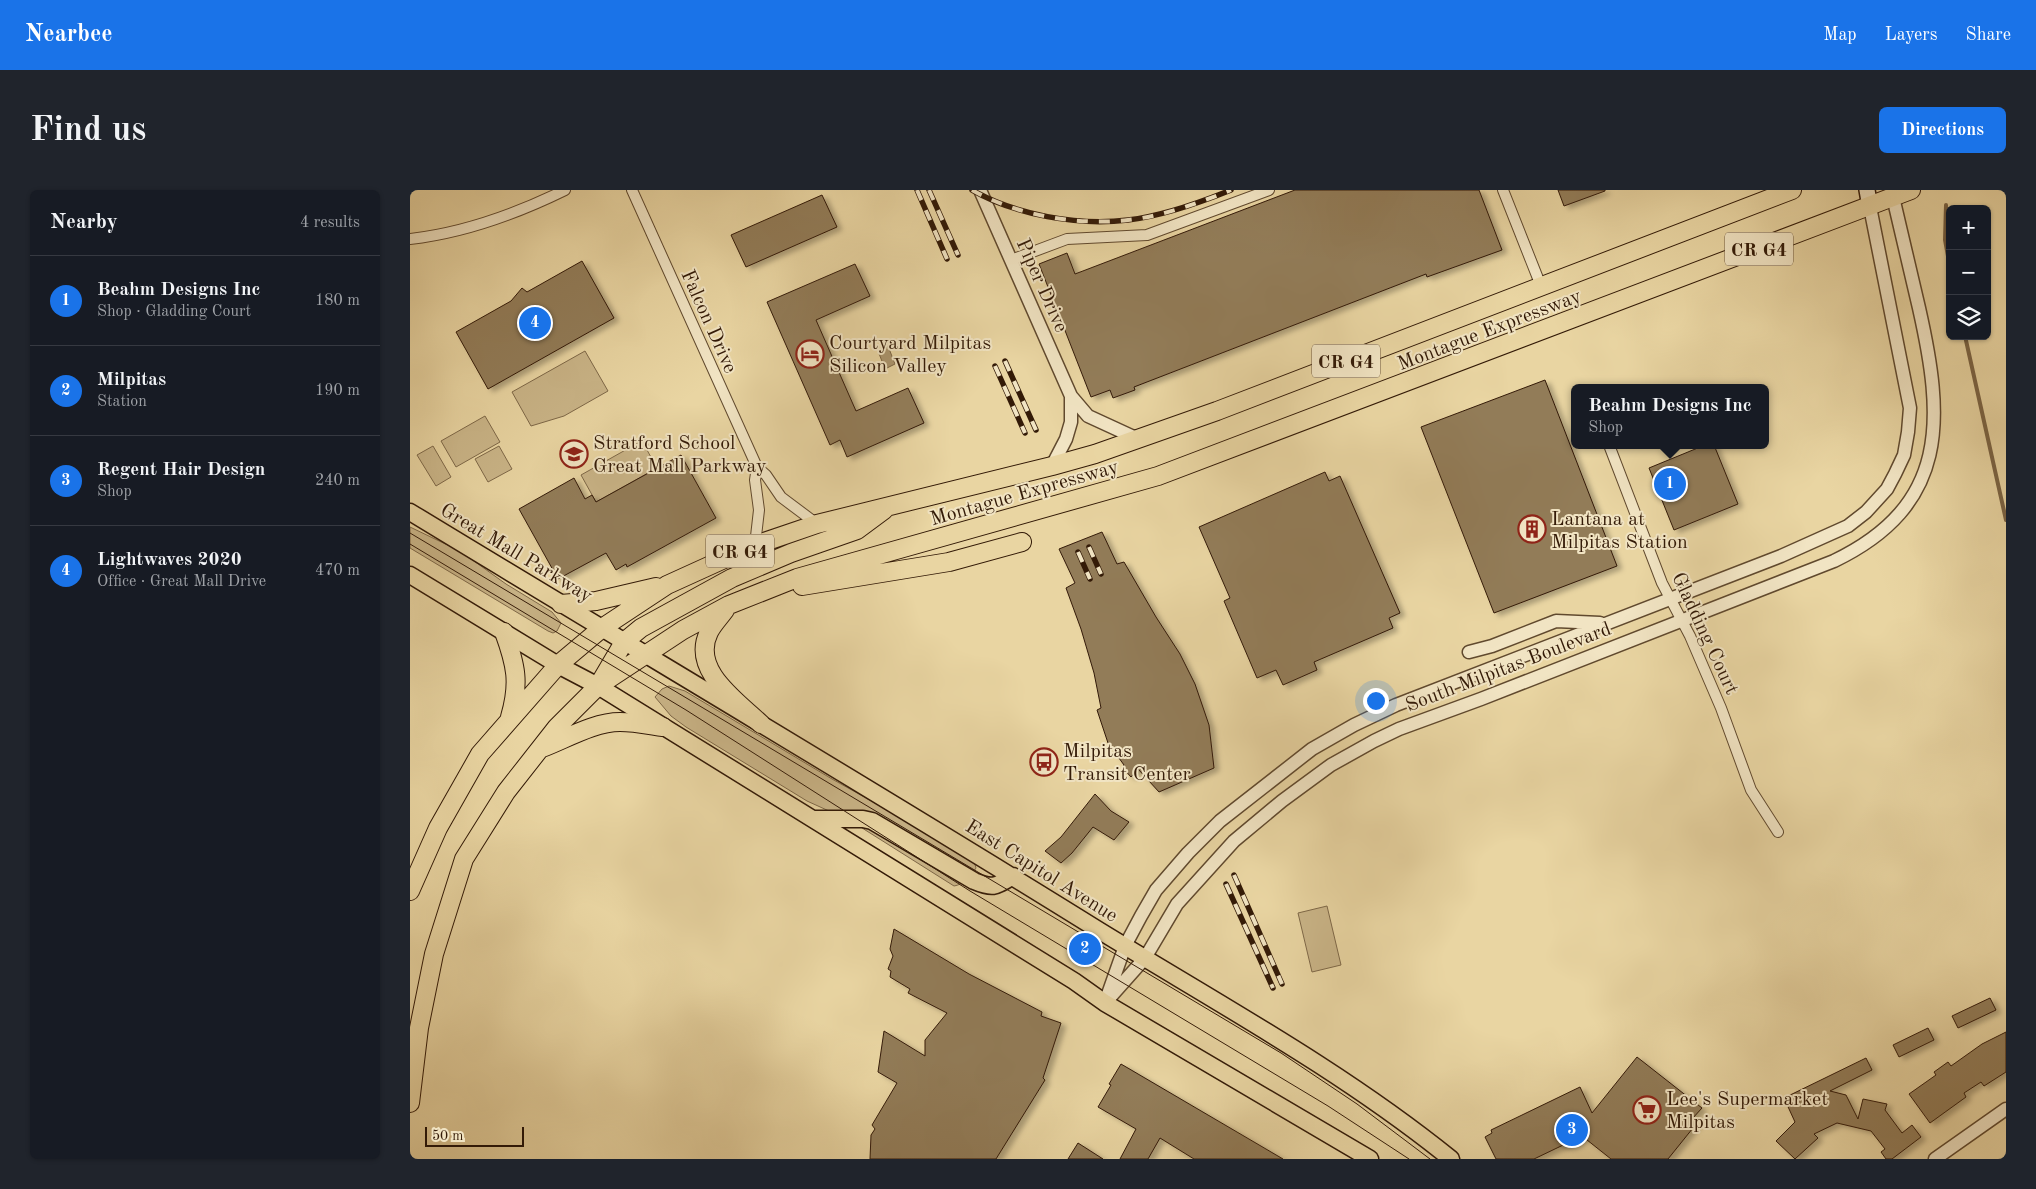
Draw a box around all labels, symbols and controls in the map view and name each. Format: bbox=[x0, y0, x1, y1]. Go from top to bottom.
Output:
text: Nearbee bbox=[25, 23, 113, 47]
text: Map bbox=[1823, 26, 1857, 44]
text: Layers bbox=[1885, 26, 1937, 44]
text: Share bbox=[1965, 26, 2011, 44]
button: Directions bbox=[1879, 107, 2006, 153]
text: Find us bbox=[30, 113, 146, 148]
map controls bbox=[1946, 205, 1991, 340]
button: + bbox=[1946, 205, 1991, 250]
text: Nearby bbox=[50, 212, 118, 233]
text: 4 results bbox=[300, 215, 360, 231]
road number: CR G4 bbox=[1725, 232, 1793, 266]
street label: Piper Drive bbox=[1012, 236, 1071, 336]
button: − bbox=[1946, 250, 1991, 295]
street label: Falcon Drive bbox=[677, 267, 740, 376]
text: Beahm Designs Inc bbox=[97, 281, 260, 300]
street label: Montague Expressway bbox=[1395, 286, 1585, 375]
text: 1 bbox=[61, 293, 71, 309]
text: 180 m bbox=[315, 293, 360, 309]
button: layers bbox=[1946, 295, 1991, 340]
text: Shop · Gladding Court bbox=[97, 304, 251, 320]
pin: 4 bbox=[519, 304, 551, 342]
place label: Courtyard Milpitas Silicon Valley bbox=[829, 334, 991, 377]
hotel icon: Courtyard Milpitas Silicon Valley bbox=[795, 339, 825, 369]
road number: CR G4 bbox=[1312, 344, 1380, 378]
text: Milpitas bbox=[97, 371, 166, 390]
text: 2 bbox=[61, 383, 71, 399]
text: 190 m bbox=[315, 383, 360, 399]
popup bbox=[1571, 384, 1769, 449]
text: Station bbox=[97, 394, 147, 410]
text: Beahm Designs Inc bbox=[1588, 397, 1752, 416]
text: Shop bbox=[1588, 420, 1623, 436]
place label: Stratford School Great Mall Parkway bbox=[593, 434, 767, 477]
school or university icon: Stratford School Great Mall Parkway bbox=[559, 439, 589, 469]
street label: Montague Expressway bbox=[928, 457, 1121, 530]
text: Regent Hair Design bbox=[97, 461, 265, 480]
pin: 1 bbox=[1654, 465, 1686, 503]
text: 3 bbox=[61, 473, 71, 489]
text: 240 m bbox=[315, 473, 360, 489]
text: Shop bbox=[97, 484, 132, 500]
street label: Great Mall Parkway bbox=[436, 500, 596, 607]
place label: Lantana at Milpitas Station bbox=[1551, 510, 1688, 553]
building icon: Lantana at Milpitas Station bbox=[1517, 514, 1547, 544]
road number: CR G4 bbox=[706, 534, 774, 568]
text: Lightwaves 2020 bbox=[97, 551, 242, 570]
text: 4 bbox=[61, 563, 71, 579]
text: 470 m bbox=[315, 563, 360, 579]
street label: Gladding Court bbox=[1667, 570, 1741, 698]
text: Office · Great Mall Drive bbox=[97, 574, 266, 590]
street label: South Milpitas Boulevard bbox=[1403, 619, 1614, 716]
your location bbox=[1363, 688, 1389, 714]
place label: Milpitas Transit Center bbox=[1063, 742, 1191, 785]
bus stop icon: Milpitas Transit Center bbox=[1029, 747, 1059, 777]
street label: East Capitol Avenue bbox=[961, 817, 1121, 927]
pin: 2 bbox=[1069, 930, 1101, 968]
place label: Lee's Supermarket Milpitas bbox=[1666, 1090, 1828, 1133]
supermarket icon: Lee's Supermarket Milpitas bbox=[1632, 1095, 1662, 1125]
pin: 3 bbox=[1556, 1111, 1588, 1149]
scale bar bbox=[425, 1124, 524, 1147]
text: 50 m bbox=[432, 1129, 463, 1143]

